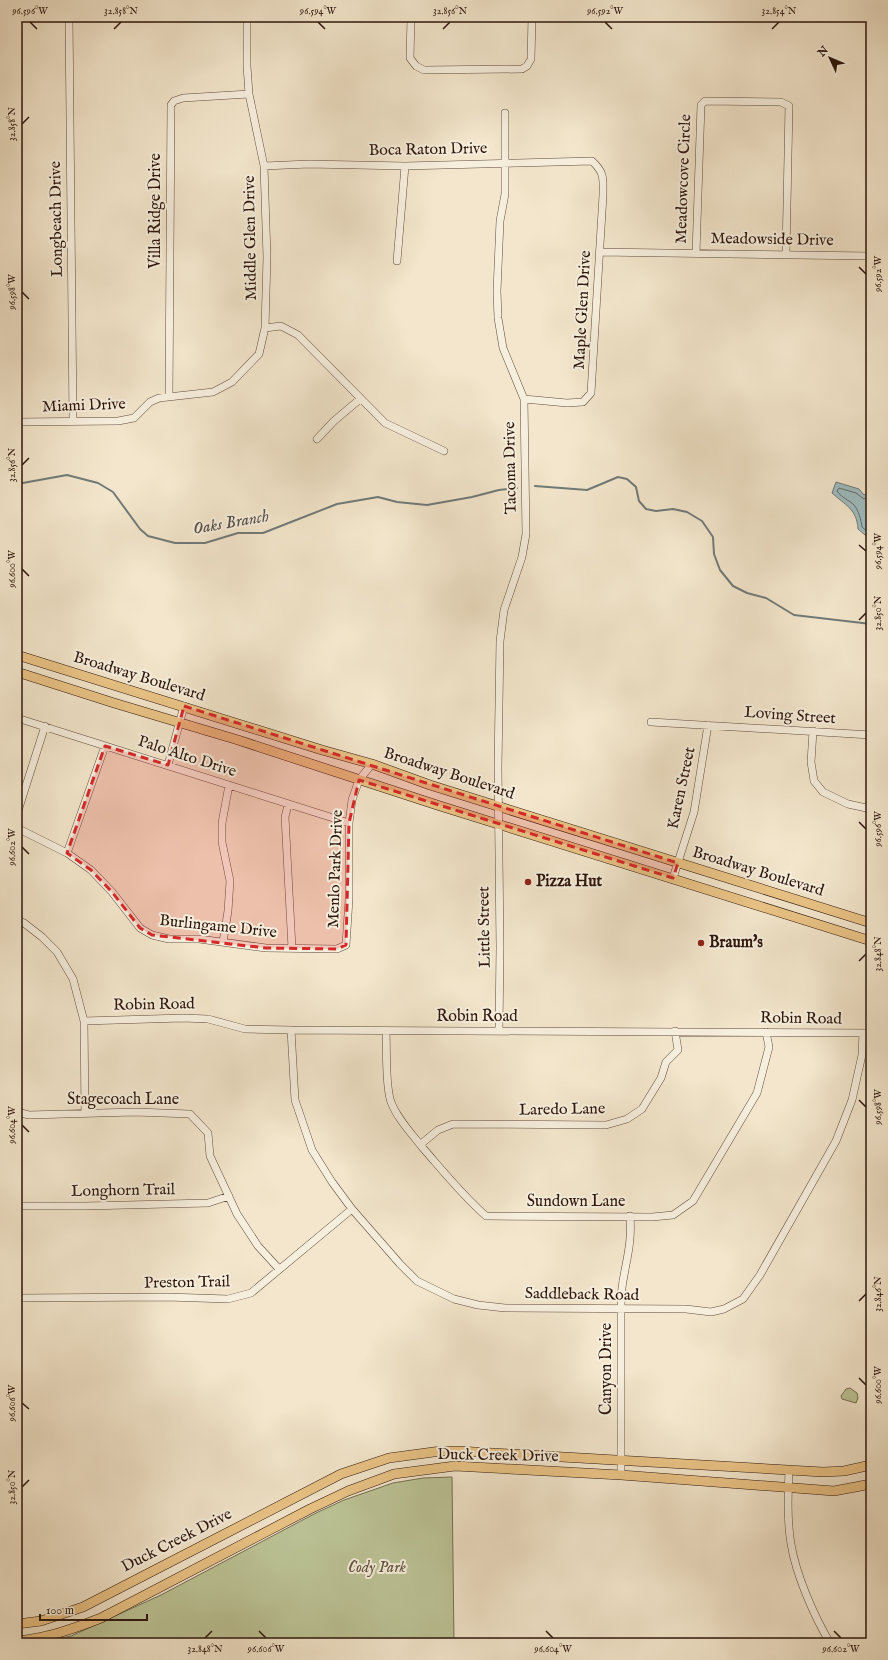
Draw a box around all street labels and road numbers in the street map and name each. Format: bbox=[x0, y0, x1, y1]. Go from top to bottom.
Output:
street label: Meadowcove Circle bbox=[672, 114, 696, 244]
street label: Boca Raton Drive bbox=[368, 139, 488, 161]
street label: Villa Ridge Drive bbox=[146, 153, 166, 270]
street label: Longbeach Drive bbox=[46, 161, 68, 277]
street label: Middle Glen Drive bbox=[240, 175, 262, 301]
street label: Meadowside Drive bbox=[710, 229, 834, 251]
street label: Maple Glen Drive bbox=[570, 250, 596, 370]
street label: Miami Drive bbox=[42, 395, 126, 417]
street label: Tacoma Drive bbox=[500, 421, 522, 515]
street label: Broadway Boulevard bbox=[71, 647, 208, 707]
street label: Loving Street bbox=[744, 703, 837, 729]
street label: Palo Alto Drive bbox=[135, 732, 239, 782]
street label: Broadway Boulevard bbox=[381, 743, 517, 805]
street label: Karen Street bbox=[664, 745, 701, 831]
street label: Menlo Park Drive bbox=[324, 809, 348, 929]
street label: Broadway Boulevard bbox=[690, 842, 827, 902]
street label: Little Street bbox=[474, 886, 496, 968]
street label: Burlingame Drive bbox=[158, 911, 278, 943]
street label: Robin Road bbox=[113, 994, 195, 1016]
street label: Robin Road bbox=[436, 1007, 518, 1027]
street label: Robin Road bbox=[760, 1008, 842, 1030]
street label: Stagecoach Lane bbox=[67, 1090, 179, 1110]
street label: Laredo Lane bbox=[519, 1099, 605, 1121]
street label: Longhorn Trail bbox=[71, 1180, 176, 1202]
street label: Sundown Lane bbox=[527, 1192, 625, 1212]
street label: Preston Trail bbox=[144, 1272, 231, 1294]
street label: Saddleback Road bbox=[525, 1284, 640, 1306]
street label: Canyon Drive bbox=[597, 1323, 617, 1415]
street label: Duck Creek Drive bbox=[437, 1445, 559, 1467]
street label: Duck Creek Drive bbox=[118, 1505, 236, 1577]

